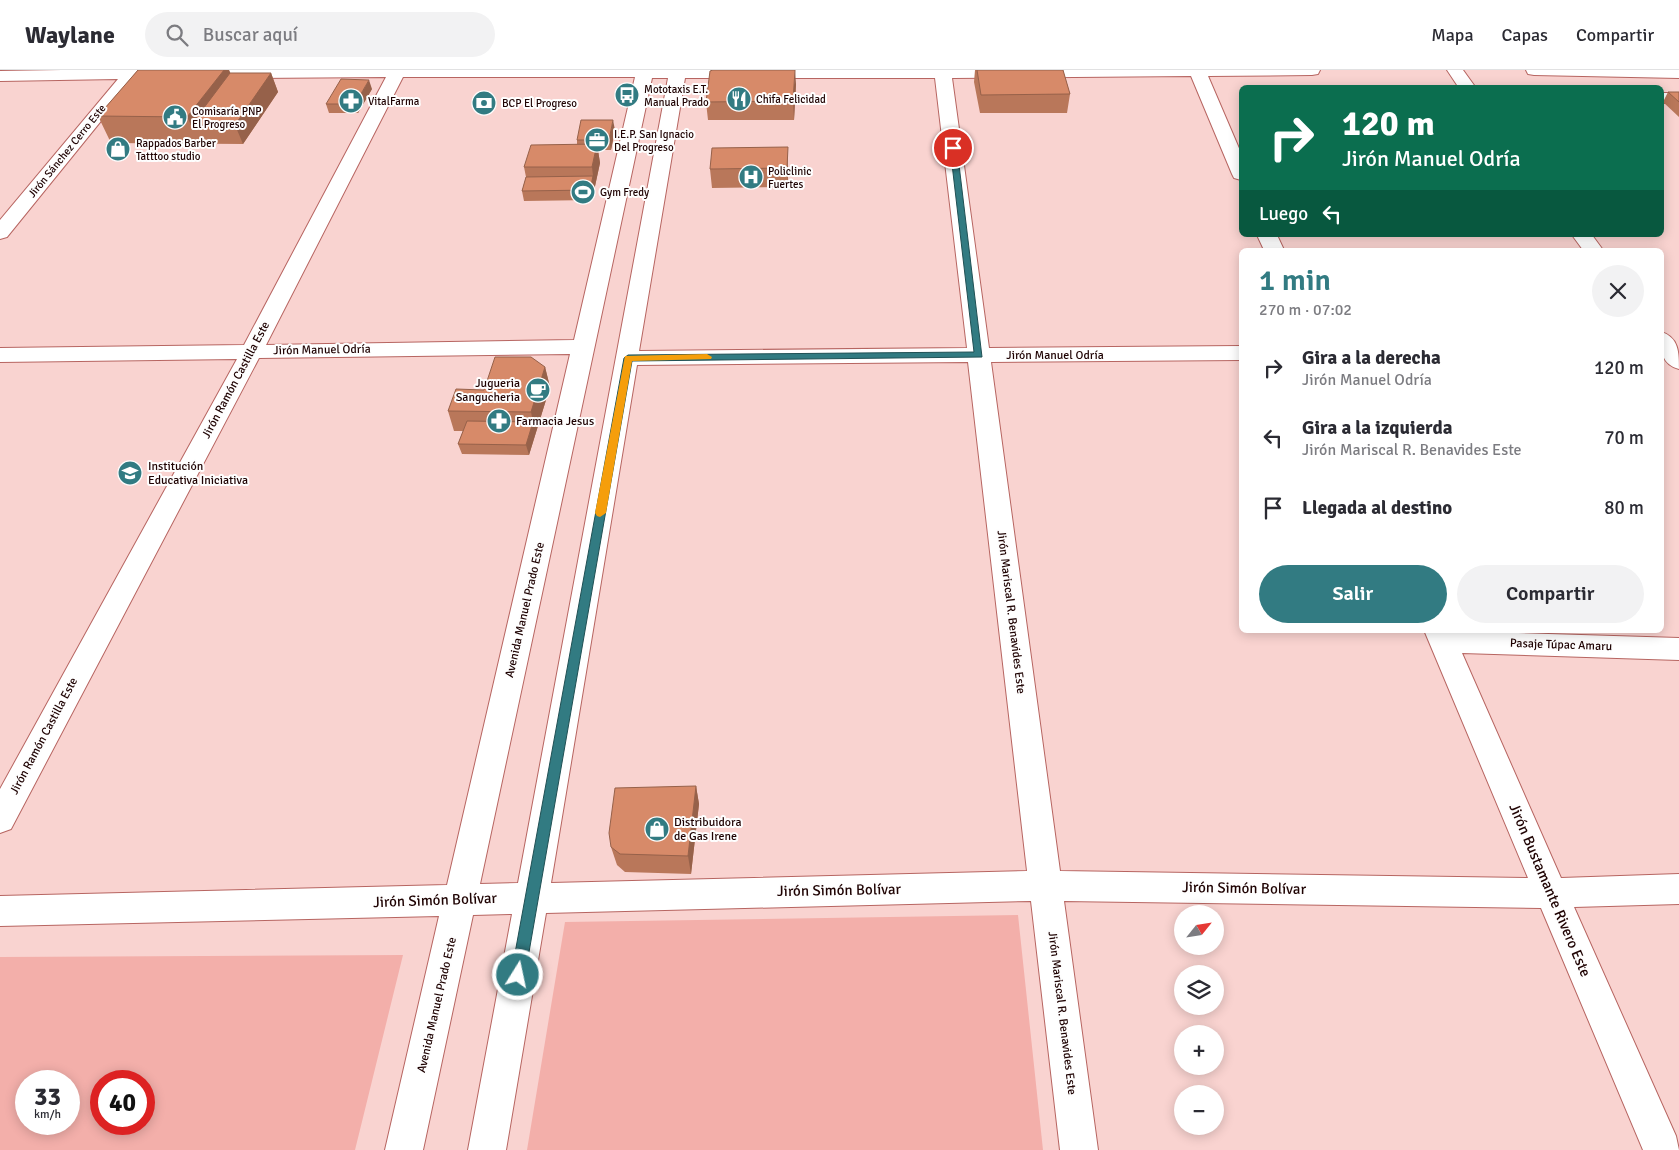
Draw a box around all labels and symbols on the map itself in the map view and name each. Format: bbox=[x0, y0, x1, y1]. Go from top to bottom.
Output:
bus stop icon: Mototaxis E.T. Manual Prado bbox=[614, 82, 640, 108]
place label: Mototaxis E.T. Manual Prado bbox=[644, 83, 709, 109]
restaurant icon: Chifa Felicidad bbox=[726, 86, 752, 112]
pharmacy icon: VitalFarma bbox=[338, 88, 364, 114]
bank icon: BCP El Progreso bbox=[471, 90, 497, 116]
place label: Chifa Felicidad bbox=[756, 93, 826, 106]
place label: VitalFarma bbox=[368, 95, 420, 108]
place label: BCP El Progreso bbox=[502, 97, 577, 110]
street label: Jirón Sánchez Cerro Este bbox=[25, 102, 109, 200]
public building icon: Comisaría PNP El Progreso bbox=[162, 104, 188, 130]
place label: Comisaría PNP El Progreso bbox=[192, 105, 262, 131]
office icon: I.E.P. San Ignacio Del Progreso bbox=[584, 127, 610, 153]
pin bbox=[932, 127, 974, 169]
place label: I.E.P. San Ignacio Del Progreso bbox=[614, 128, 694, 154]
shop icon: Rappados Barber Tatttoo studio bbox=[105, 136, 131, 162]
place label: Rappados Barber Tatttoo studio bbox=[136, 137, 216, 163]
hospital icon: Policlinic Fuertes bbox=[738, 164, 764, 190]
place label: Policlinic Fuertes bbox=[768, 165, 811, 191]
sports icon: Gym Fredy bbox=[570, 179, 596, 205]
place label: Gym Fredy bbox=[600, 186, 650, 199]
street label: Jirón Ramón Castilla Este bbox=[199, 319, 273, 441]
street label: Jirón Manuel Odría bbox=[273, 342, 371, 358]
street label: Jirón Manuel Odría bbox=[1006, 348, 1104, 363]
place label: Jugueria Sangucheria bbox=[456, 376, 520, 405]
cafe icon: Jugueria Sangucheria bbox=[525, 377, 551, 403]
pharmacy icon: Farmacia Jesus bbox=[486, 408, 512, 434]
place label: Farmacia Jesus bbox=[516, 414, 594, 429]
place label: Institución Educativa Iniciativa bbox=[148, 459, 248, 488]
school or university icon: Institución Educativa Iniciativa bbox=[117, 460, 143, 486]
street label: Jirón Mariscal R. Benavides Este bbox=[994, 529, 1028, 695]
street label: Avenida Manuel Prado Este bbox=[502, 541, 548, 679]
street label: Pasaje Túpac Amaru bbox=[1510, 636, 1612, 654]
street label: Jirón Ramón Castilla Este bbox=[7, 675, 81, 797]
street label: Jirón Bustamante Rivero Este bbox=[1505, 801, 1595, 979]
place label: Distribuidora de Gas Irene bbox=[674, 815, 741, 844]
shop icon: Distribuidora de Gas Irene bbox=[644, 816, 670, 842]
street label: Jirón Simón Bolívar bbox=[1182, 878, 1307, 898]
street label: Jirón Simón Bolívar bbox=[777, 880, 902, 900]
street label: Jirón Simón Bolívar bbox=[373, 889, 498, 911]
north arrow bbox=[1174, 905, 1224, 955]
street label: Jirón Mariscal R. Benavides Este bbox=[1045, 930, 1079, 1096]
street label: Avenida Manuel Prado Este bbox=[414, 936, 460, 1074]
position arrow bbox=[491, 948, 543, 1000]
speed limit sign: 40 bbox=[90, 1070, 155, 1135]

